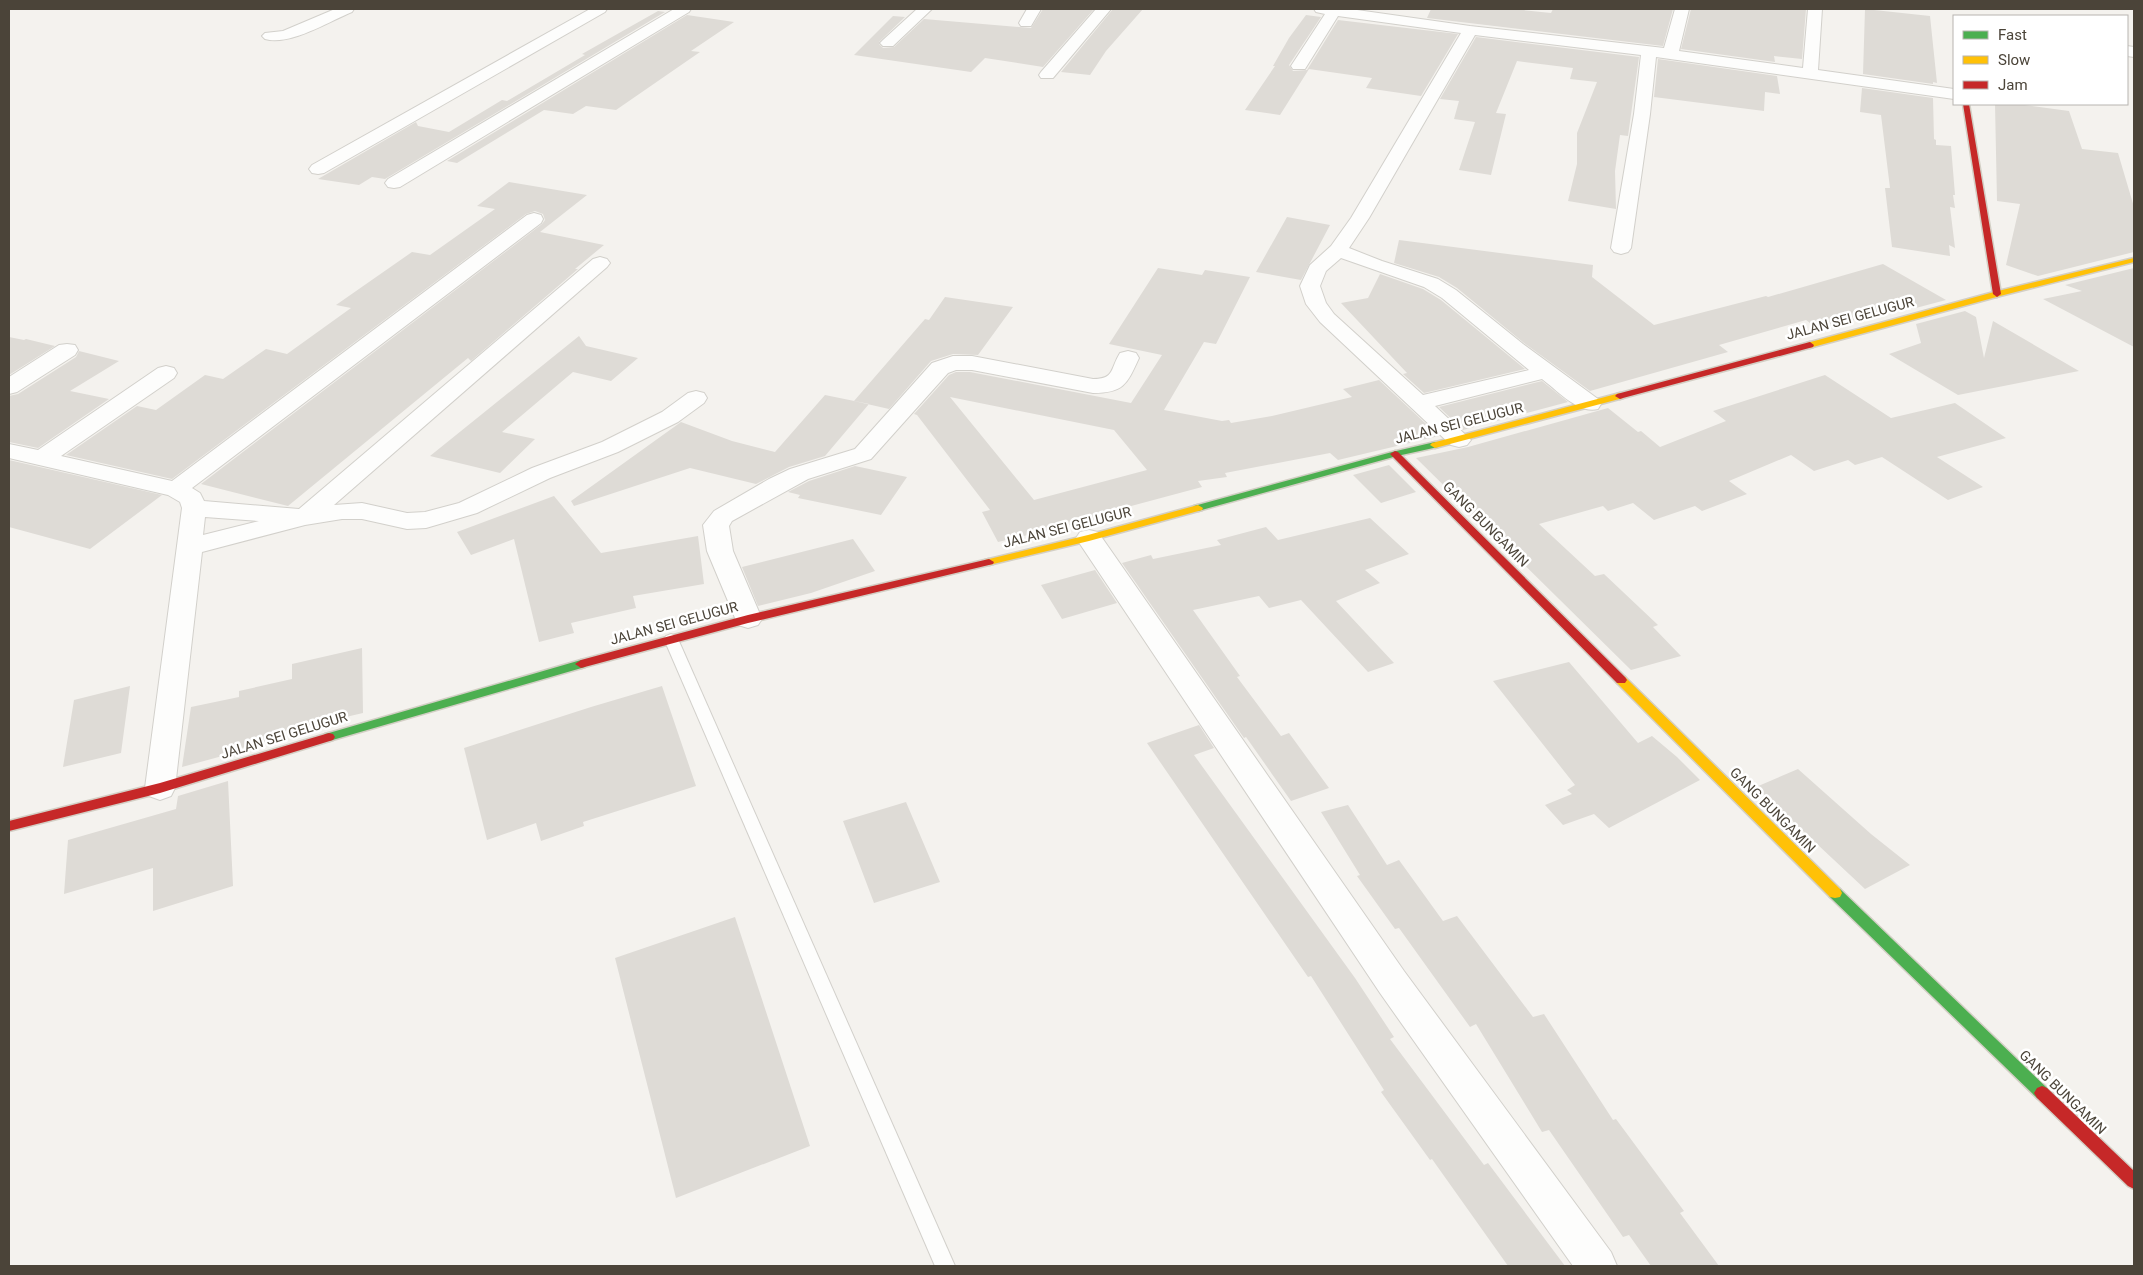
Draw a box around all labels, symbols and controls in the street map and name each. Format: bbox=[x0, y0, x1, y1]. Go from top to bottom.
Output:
legend bbox=[1953, 15, 2128, 105]
text: Fast bbox=[1998, 26, 2027, 44]
text: Slow bbox=[1998, 51, 2030, 69]
text: Jam bbox=[1998, 76, 2028, 94]
street label: JALAN SEI GELUGUR bbox=[1784, 293, 1916, 343]
street label: JALAN SEI GELUGUR bbox=[1393, 399, 1525, 447]
street label: GANG BUNGAMIN bbox=[1440, 478, 1532, 570]
street label: JALAN SEI GELUGUR bbox=[1001, 503, 1133, 551]
street label: JALAN SEI GELUGUR bbox=[608, 598, 740, 648]
street label: JALAN SEI GELUGUR bbox=[219, 708, 350, 762]
street label: GANG BUNGAMIN bbox=[1727, 764, 1819, 856]
street label: GANG BUNGAMIN bbox=[2016, 1047, 2110, 1137]

